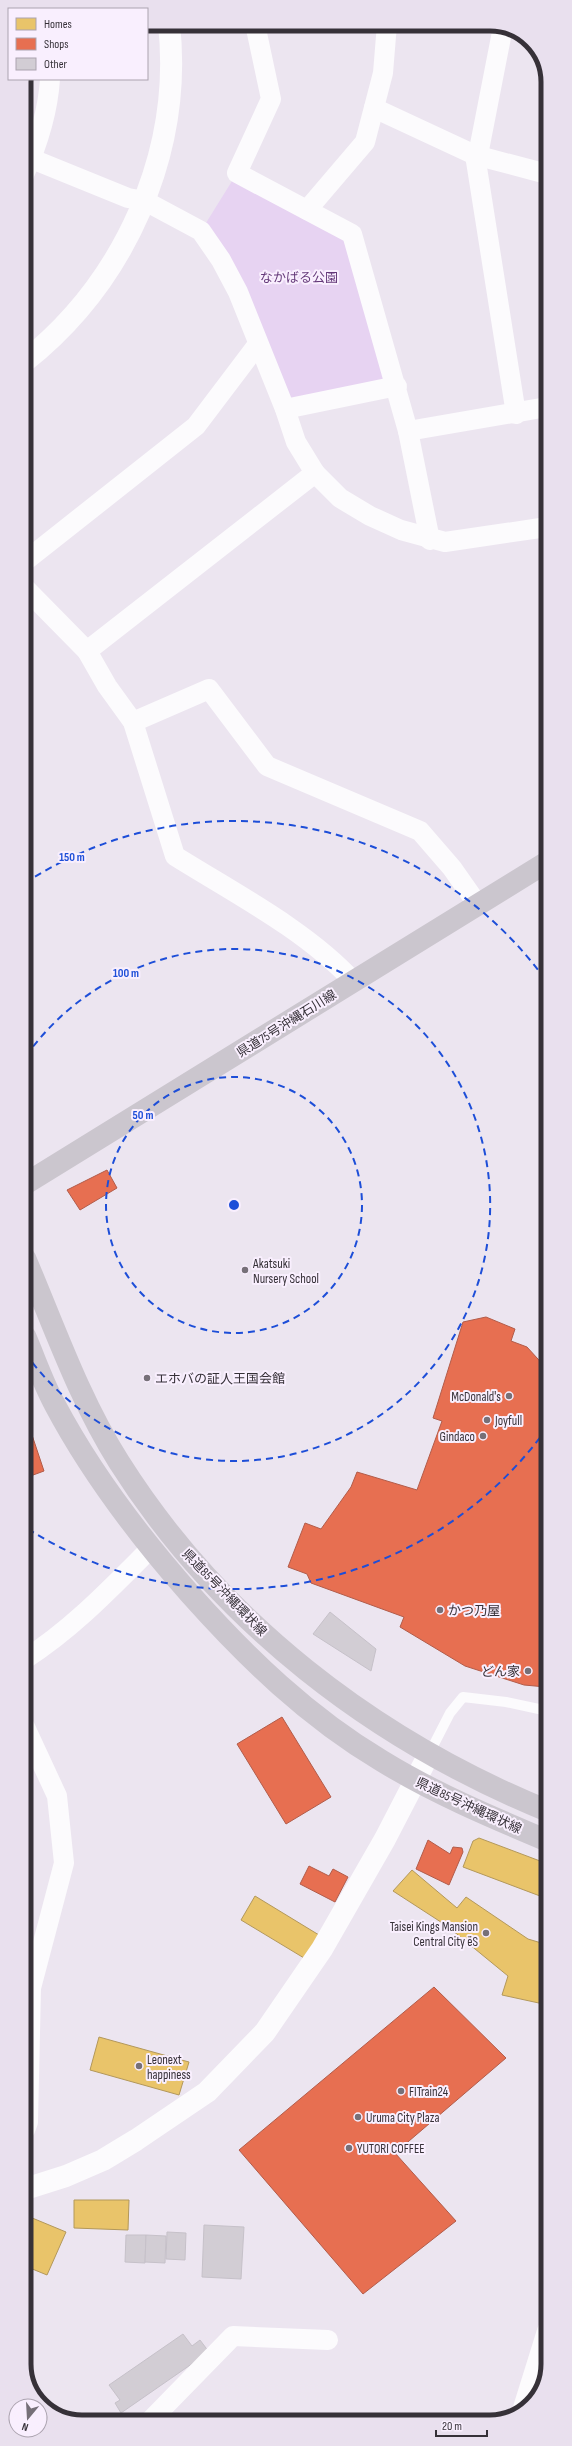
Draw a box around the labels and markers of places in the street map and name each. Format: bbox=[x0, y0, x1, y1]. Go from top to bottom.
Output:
centre of rings bbox=[227, 1198, 241, 1212]
place label: Akatsuki Nursery School bbox=[252, 1256, 319, 1287]
marker: Akatsuki Nursery School bbox=[240, 1265, 250, 1275]
place label: エホバの証人王国会館 bbox=[155, 1371, 285, 1387]
marker: エホバの証人王国会館 bbox=[142, 1373, 152, 1383]
place label: McDonald's bbox=[451, 1389, 501, 1405]
marker: McDonald's bbox=[504, 1391, 514, 1401]
place label: Joyfull bbox=[494, 1413, 522, 1429]
marker: Joyfull bbox=[482, 1415, 492, 1425]
place label: Gindaco bbox=[440, 1429, 475, 1445]
marker: Gindaco bbox=[478, 1431, 488, 1441]
place label: かつ乃屋 bbox=[448, 1603, 500, 1619]
marker: かつ乃屋 bbox=[435, 1605, 445, 1615]
place label: どん家 bbox=[481, 1664, 520, 1680]
marker: どん家 bbox=[523, 1666, 533, 1676]
place label: Taisei Kings Mansion Central City ëS bbox=[390, 1919, 478, 1950]
marker: Taisei Kings Mansion Central City ëS bbox=[481, 1928, 491, 1938]
place label: Leonext happiness bbox=[147, 2052, 191, 2083]
marker: Leonext happiness bbox=[134, 2061, 144, 2071]
place label: FITrain24 bbox=[409, 2084, 449, 2100]
marker: FITrain24 bbox=[396, 2086, 406, 2096]
place label: Uruma City Plaza bbox=[366, 2110, 439, 2126]
marker: Uruma City Plaza bbox=[353, 2112, 363, 2122]
place label: YUTORI COFFEE bbox=[357, 2141, 425, 2157]
marker: YUTORI COFFEE bbox=[344, 2143, 354, 2153]

